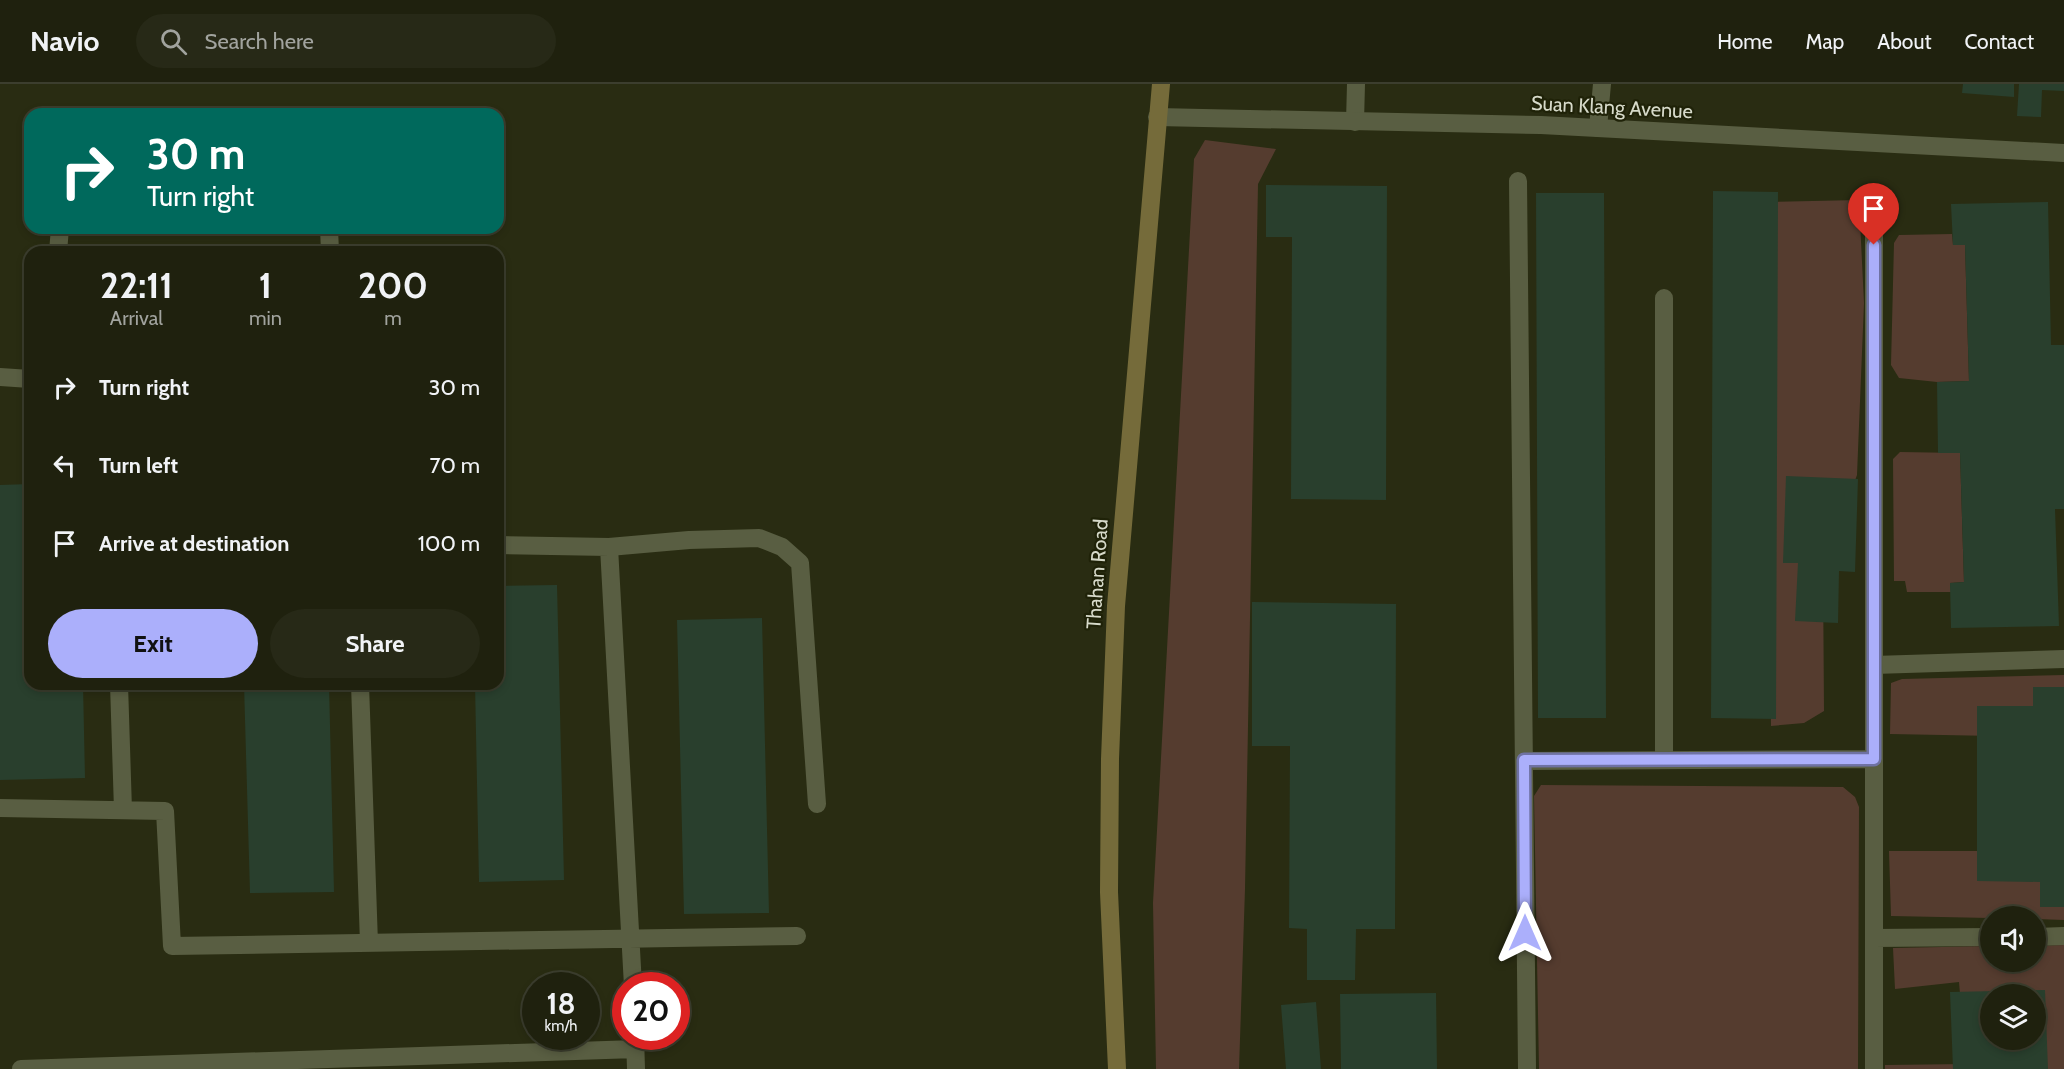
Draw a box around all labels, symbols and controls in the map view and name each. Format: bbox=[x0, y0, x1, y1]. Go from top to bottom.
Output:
search box bbox=[136, 14, 556, 68]
text: Navio bbox=[30, 24, 100, 58]
icon: search bbox=[157, 25, 190, 58]
text: Search here bbox=[205, 28, 314, 55]
text: Home bbox=[1717, 29, 1773, 54]
text: Map bbox=[1806, 29, 1844, 54]
text: About bbox=[1877, 29, 1931, 54]
text: Contact bbox=[1964, 29, 2034, 54]
street label: Suan Klang Avenue bbox=[1530, 91, 1694, 123]
text: 30 m bbox=[147, 128, 245, 180]
icon: right bbox=[48, 132, 126, 210]
text: Turn right bbox=[147, 180, 254, 213]
pin bbox=[1848, 183, 1899, 245]
icon: arrive bbox=[1857, 192, 1890, 225]
text: 22:11 bbox=[100, 263, 173, 307]
text: 1 bbox=[259, 263, 272, 307]
text: 200 bbox=[358, 263, 428, 307]
text: Arrival bbox=[110, 306, 163, 330]
text: min bbox=[249, 306, 282, 330]
text: m bbox=[384, 306, 402, 330]
icon: right bbox=[48, 371, 81, 404]
text: Turn right bbox=[99, 374, 189, 401]
text: 30 m bbox=[428, 374, 480, 401]
icon: left bbox=[48, 449, 81, 482]
text: Turn left bbox=[99, 452, 178, 479]
text: 70 m bbox=[430, 452, 480, 479]
street label: Thahan Road bbox=[1081, 518, 1113, 630]
icon: arrive bbox=[48, 527, 81, 560]
text: Arrive at destination bbox=[99, 530, 289, 557]
text: 100 m bbox=[418, 530, 480, 557]
button: Exit bbox=[48, 609, 258, 678]
button: Share bbox=[270, 609, 480, 678]
position arrow bbox=[1493, 901, 1557, 965]
map controls bbox=[1980, 906, 2046, 1050]
button: sound bbox=[1980, 906, 2046, 972]
speed limit sign: 20 bbox=[612, 972, 690, 1050]
button: layers bbox=[1980, 984, 2046, 1050]
text: 18 bbox=[546, 985, 576, 1022]
text: km/h bbox=[545, 1017, 577, 1035]

